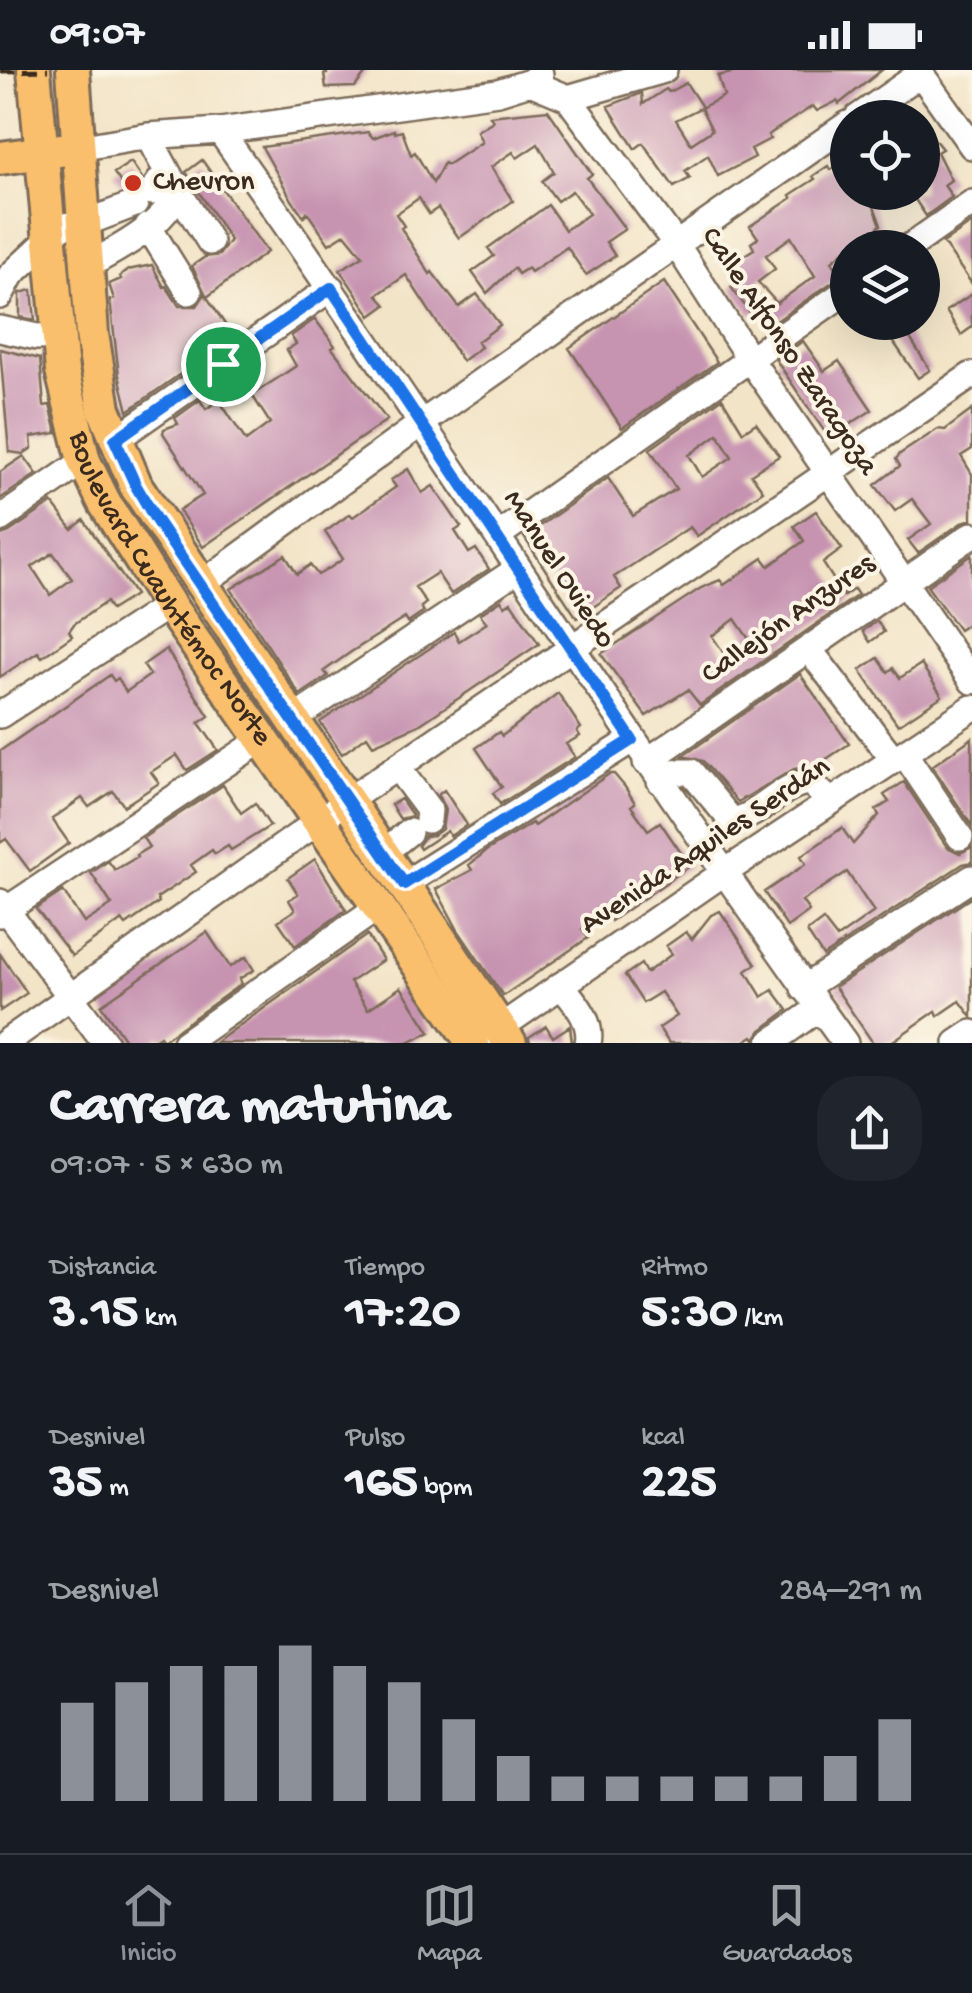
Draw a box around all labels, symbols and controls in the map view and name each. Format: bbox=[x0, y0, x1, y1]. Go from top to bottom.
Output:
text: 09:07 bbox=[50, 13, 144, 57]
map controls bbox=[830, 100, 940, 340]
button: locate bbox=[830, 100, 940, 210]
place label: Chevron bbox=[153, 166, 255, 201]
marker: Chevron bbox=[122, 172, 144, 194]
street label: Calle Alfonso Zaragoza bbox=[692, 221, 885, 484]
button: layers bbox=[830, 230, 940, 340]
pin bbox=[181, 322, 266, 407]
icon: arrive bbox=[196, 337, 251, 392]
street label: Boulevard Cuauhtémoc Norte bbox=[60, 427, 280, 754]
street label: Manuel Oviedo bbox=[494, 484, 622, 656]
street label: Callejón Anzures bbox=[696, 547, 883, 693]
street label: Avenida Aquiles Serdán bbox=[575, 750, 837, 944]
button: share bbox=[817, 1076, 922, 1181]
text: Carrera matutina bbox=[50, 1077, 450, 1141]
text: 09:07 · 5 × 630 m bbox=[50, 1147, 283, 1185]
text: Distancia bbox=[50, 1252, 156, 1285]
text: Tiempo bbox=[346, 1252, 425, 1285]
text: Ritmo bbox=[641, 1252, 708, 1285]
text: 3.15 bbox=[50, 1285, 138, 1344]
text: 17:20 bbox=[346, 1285, 460, 1344]
text: 5:30 bbox=[641, 1285, 738, 1344]
text: km bbox=[138, 1302, 177, 1335]
text: /km bbox=[738, 1302, 783, 1335]
text: Desnivel bbox=[50, 1422, 145, 1455]
text: Pulso bbox=[346, 1422, 405, 1455]
text: kcal bbox=[641, 1422, 685, 1455]
text: 35 bbox=[50, 1455, 102, 1514]
text: 165 bbox=[346, 1455, 417, 1514]
text: 225 bbox=[641, 1455, 717, 1514]
text: m bbox=[102, 1472, 129, 1505]
text: bpm bbox=[417, 1472, 473, 1505]
text: Desnivel bbox=[50, 1573, 159, 1611]
text: 284–291 m bbox=[779, 1573, 922, 1611]
tab: Inicio bbox=[120, 1878, 177, 1971]
tab: Mapa bbox=[417, 1878, 482, 1971]
tab: Guardados bbox=[722, 1878, 852, 1971]

